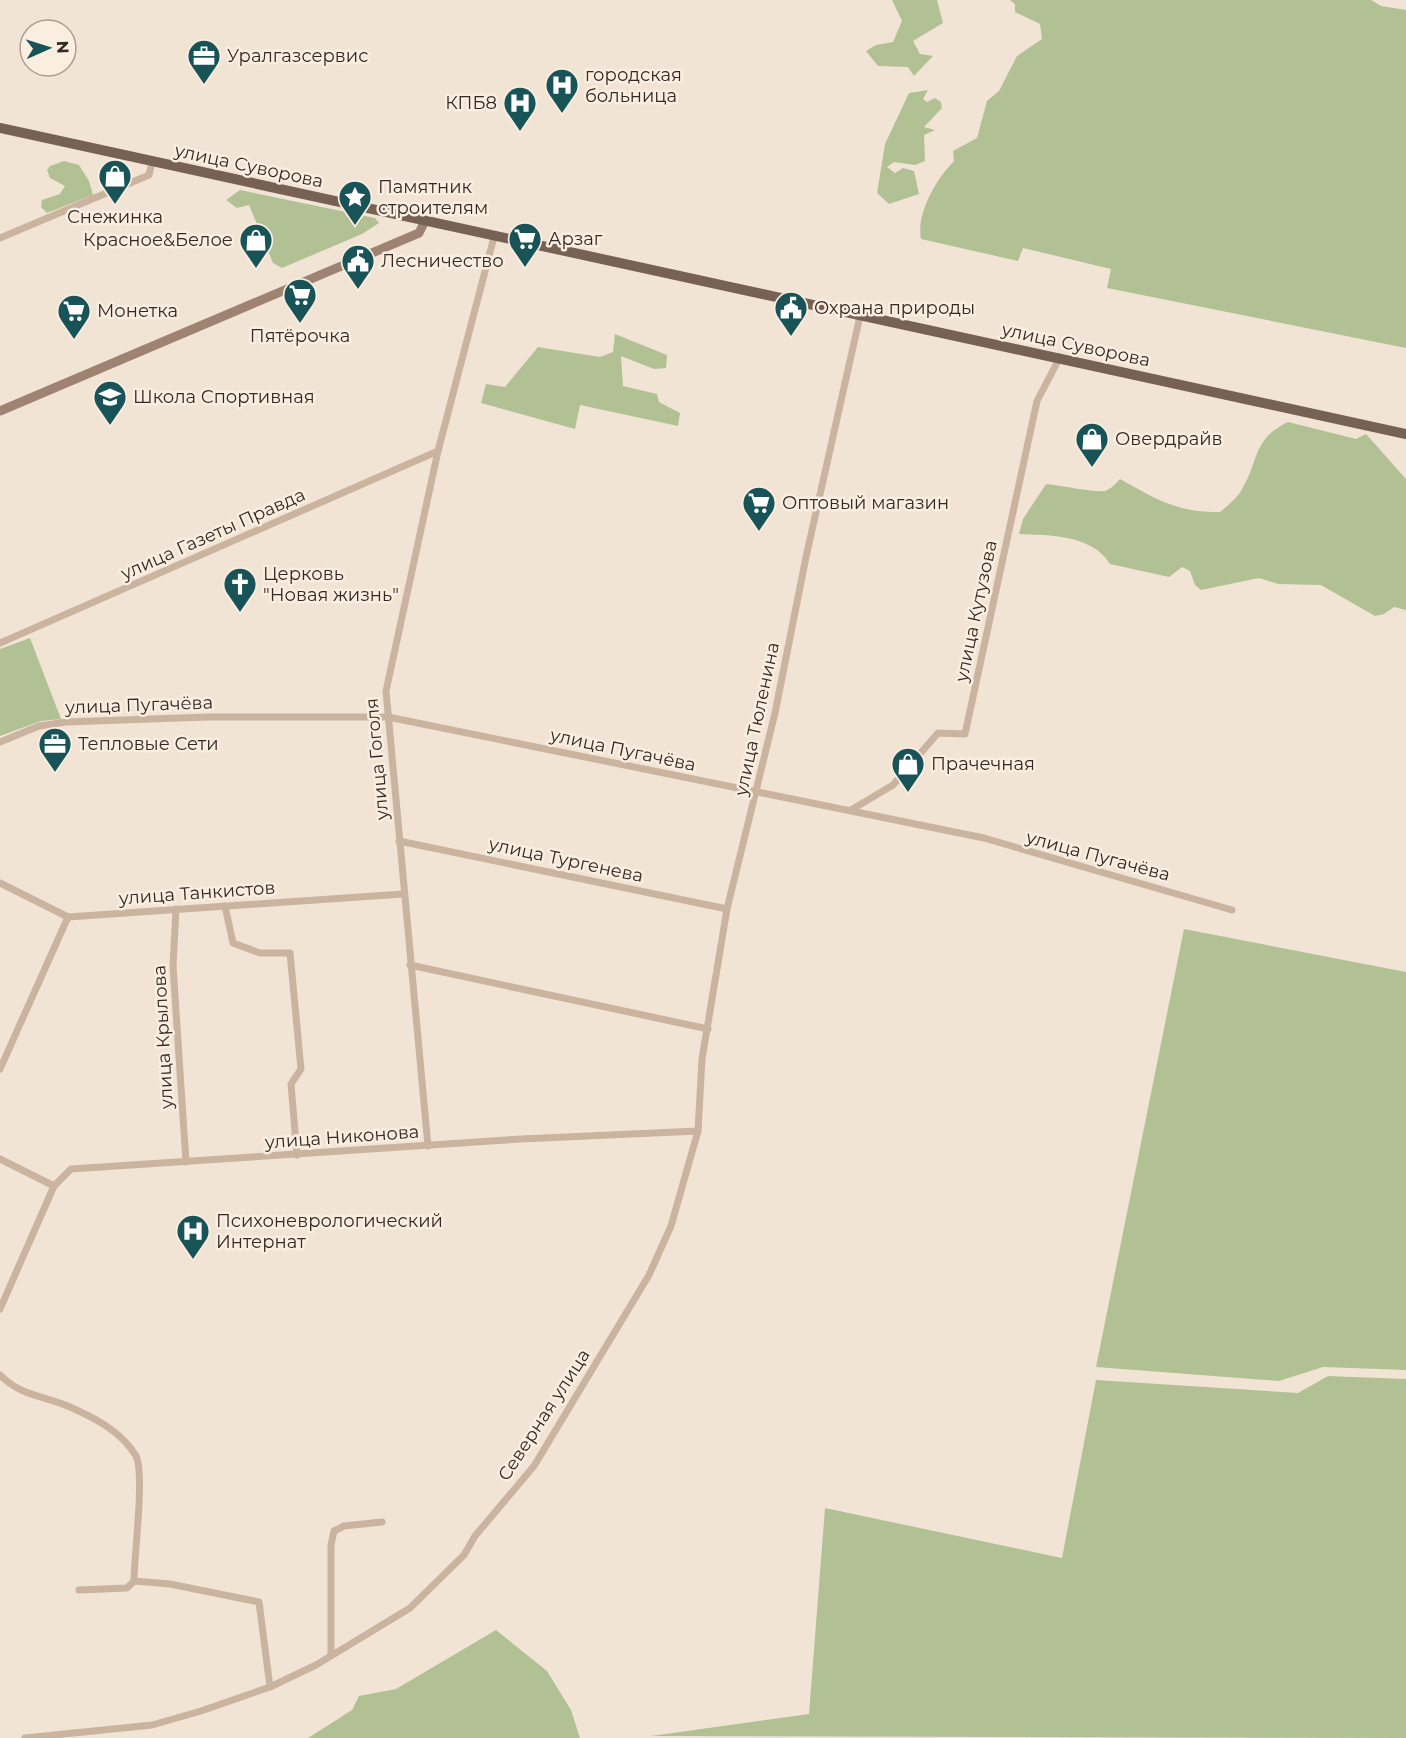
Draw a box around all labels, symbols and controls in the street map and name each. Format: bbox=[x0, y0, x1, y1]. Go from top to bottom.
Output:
north arrow bbox=[18, 18, 78, 78]
office icon: Уралгазсервис bbox=[186, 38, 222, 85]
text: N bbox=[53, 40, 72, 54]
place label: Уралгазсервис bbox=[227, 45, 368, 67]
place label: городская больница bbox=[585, 64, 682, 107]
hospital icon: городская больница bbox=[544, 67, 580, 114]
hospital icon: КПБ8 bbox=[502, 85, 538, 132]
place label: КПБ8 bbox=[445, 92, 497, 114]
street label: улица Суворова bbox=[172, 139, 325, 193]
shop icon: Снежинка bbox=[97, 158, 133, 205]
place label: Памятник строителям bbox=[378, 176, 488, 219]
place icon: Памятник строителям bbox=[337, 179, 373, 226]
place label: Снежинка bbox=[67, 206, 163, 228]
supermarket icon: Арзаг bbox=[507, 221, 543, 268]
shop icon: Красное&Белое bbox=[238, 222, 274, 269]
place label: Арзаг bbox=[548, 228, 603, 250]
place label: Красное&Белое bbox=[83, 229, 233, 251]
public building icon: Лесничество bbox=[340, 243, 376, 290]
place label: Лесничество bbox=[381, 250, 504, 272]
supermarket icon: Пятёрочка bbox=[282, 277, 318, 324]
public building icon: Охрана природы bbox=[773, 290, 809, 337]
supermarket icon: Монетка bbox=[56, 293, 92, 340]
place label: Охрана природы bbox=[814, 297, 975, 319]
place label: Монетка bbox=[97, 300, 178, 322]
street label: улица Суворова bbox=[999, 318, 1152, 372]
place label: Пятёрочка bbox=[250, 325, 350, 347]
school or university icon: Школа Спортивная bbox=[92, 379, 128, 426]
place label: Школа Спортивная bbox=[133, 386, 315, 408]
shop icon: Овердрайв bbox=[1074, 421, 1110, 468]
place label: Овердрайв bbox=[1115, 428, 1223, 450]
street label: улица Газеты Правда bbox=[116, 483, 309, 585]
supermarket icon: Оптовый магазин bbox=[741, 485, 777, 532]
place label: Оптовый магазин bbox=[782, 492, 949, 514]
street label: улица Кутузова bbox=[950, 538, 1002, 685]
place label: Церковь "Новая жизнь" bbox=[263, 563, 399, 606]
church icon: Церковь "Новая жизнь" bbox=[222, 566, 258, 613]
street label: улица Тюленина bbox=[730, 640, 784, 799]
street label: улица Пугачёва bbox=[64, 691, 213, 719]
street label: улица Гоголя bbox=[361, 697, 393, 822]
street label: улица Пугачёва bbox=[547, 724, 698, 776]
office icon: Тепловые Сети bbox=[37, 726, 73, 773]
place label: Тепловые Сети bbox=[78, 733, 219, 755]
shop icon: Прачечная bbox=[890, 746, 926, 793]
place label: Прачечная bbox=[931, 753, 1035, 775]
street label: улица Пугачёва bbox=[1023, 826, 1172, 886]
street label: улица Тургенева bbox=[486, 833, 645, 887]
street label: улица Танкистов bbox=[117, 877, 276, 910]
street label: улица Крылова bbox=[148, 964, 178, 1111]
street label: улица Никонова bbox=[263, 1121, 420, 1153]
place label: Психоневрологический Интернат bbox=[216, 1210, 443, 1253]
hospital icon: Психоневрологический Интернат bbox=[175, 1213, 211, 1260]
street label: Северная улица bbox=[493, 1345, 595, 1485]

